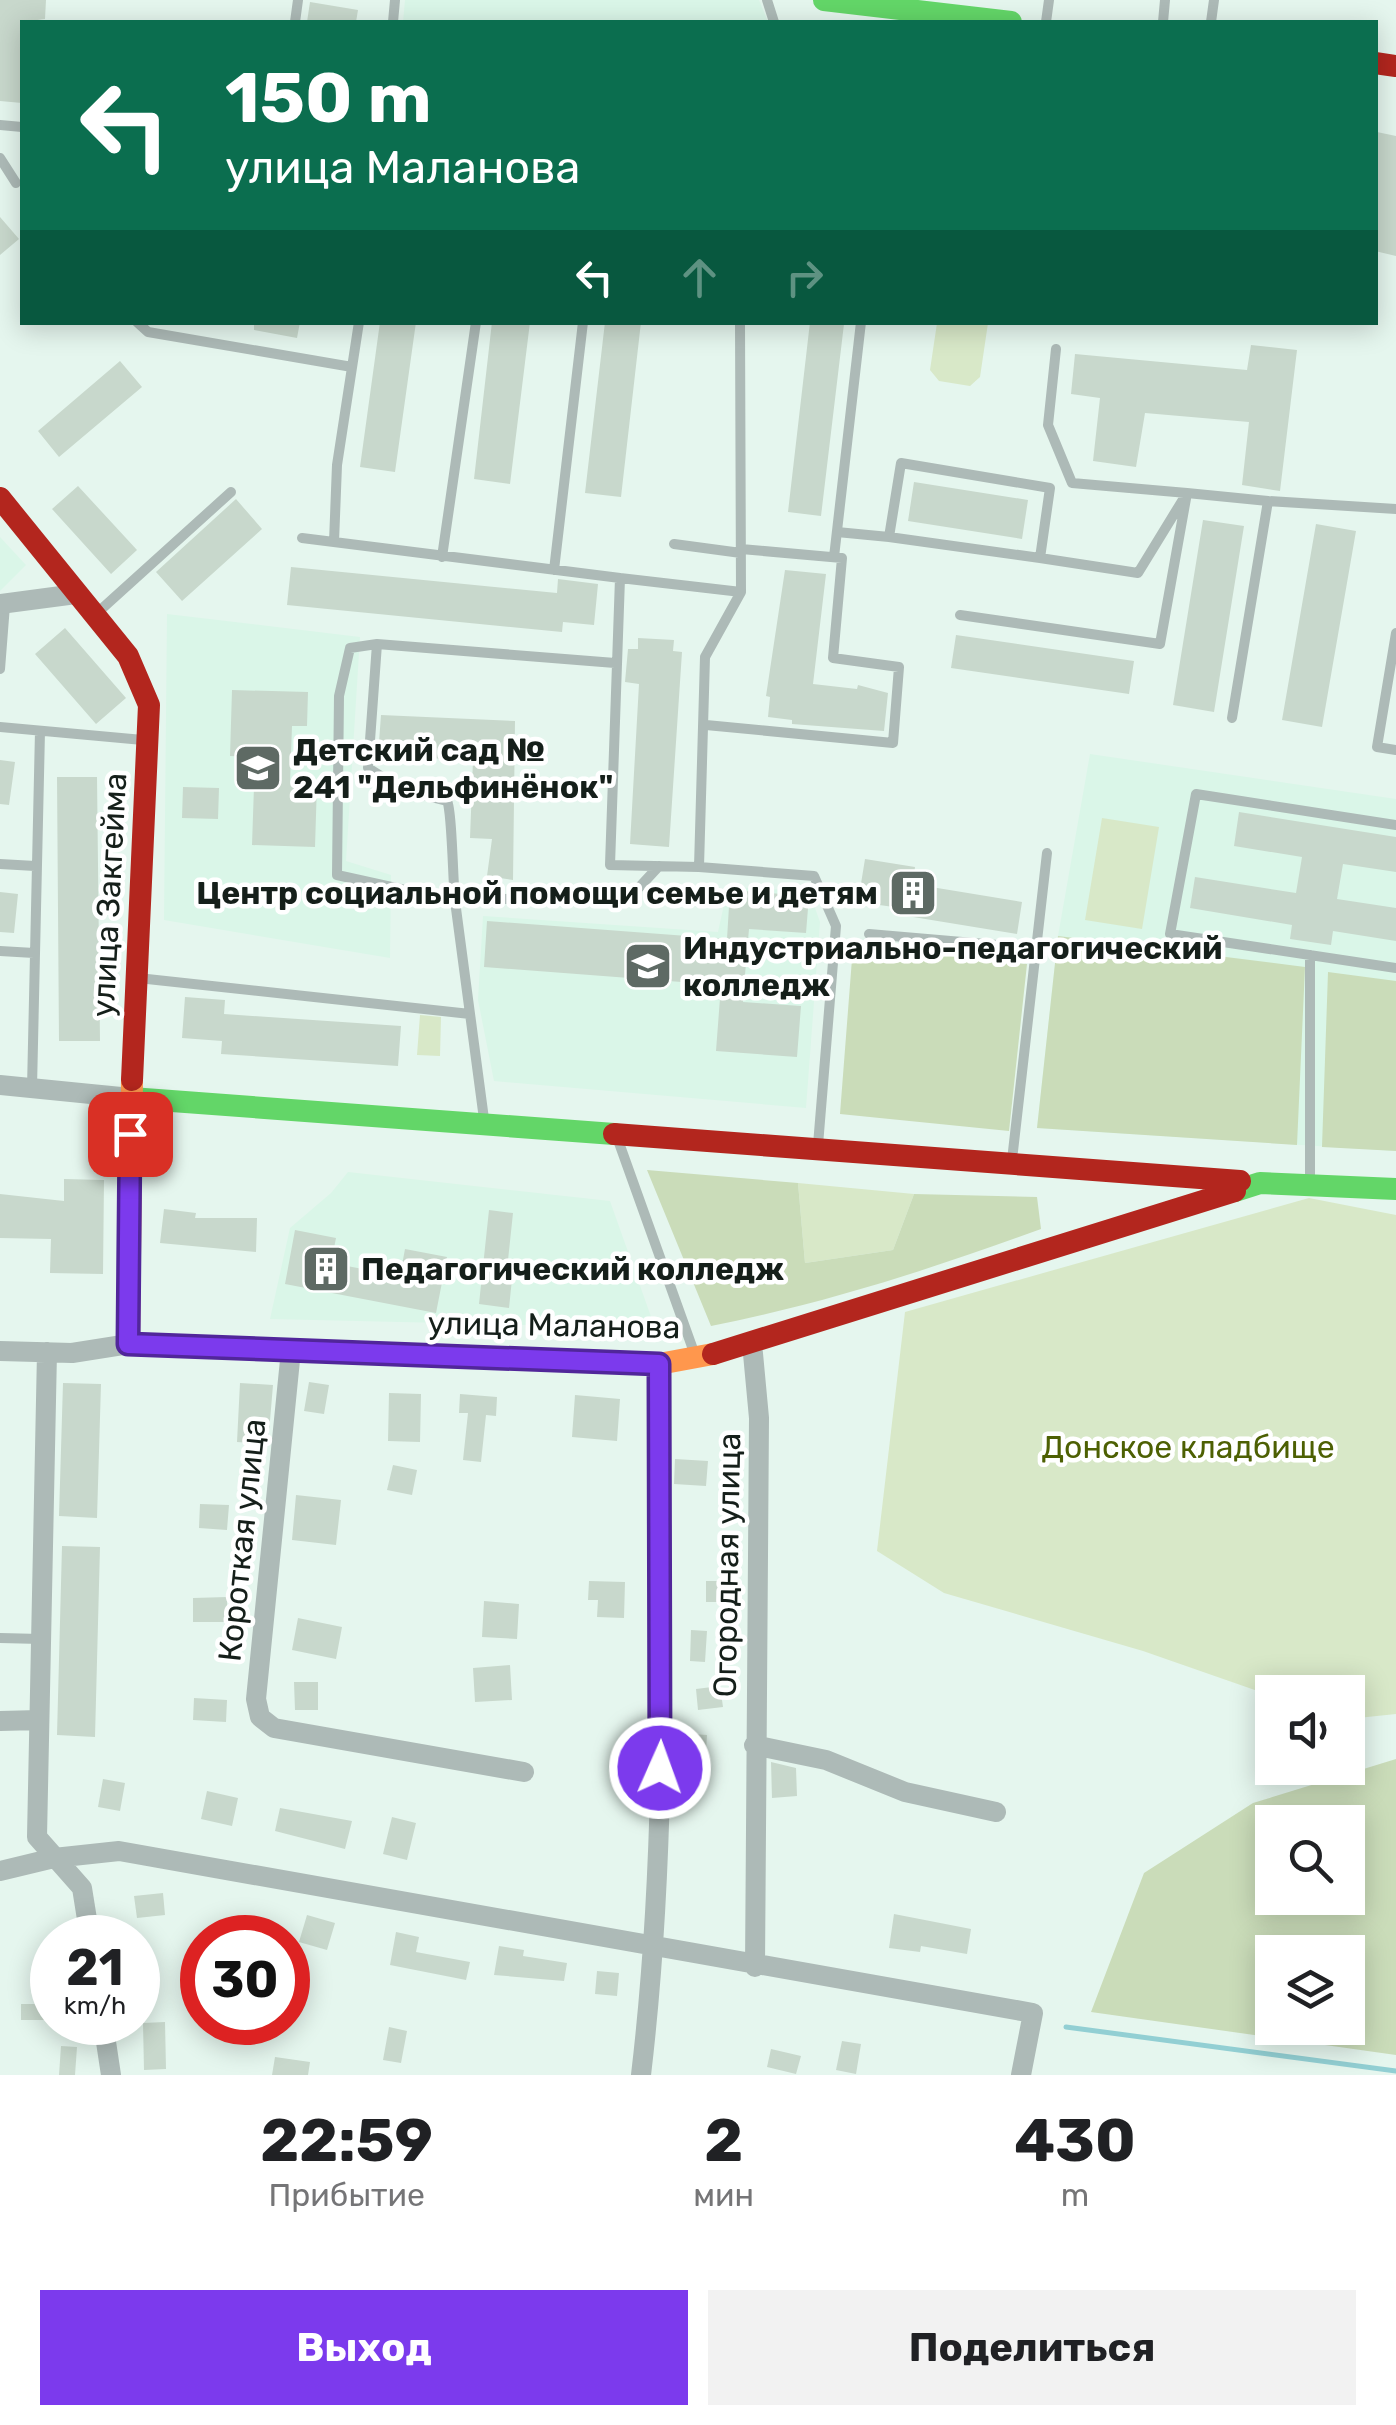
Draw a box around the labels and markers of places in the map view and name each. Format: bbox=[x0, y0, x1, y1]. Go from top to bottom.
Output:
place label: Детский сад № 241 "Дельфинёнок" bbox=[293, 731, 613, 806]
school or university icon: Детский сад № 241 "Дельфинёнок" bbox=[232, 742, 284, 794]
building icon: Центр социальной помощи семье и детям bbox=[887, 867, 939, 919]
place label: Центр социальной помощи семье и детям bbox=[196, 874, 878, 912]
place label: Индустриально-педагогический колледж bbox=[683, 929, 1222, 1004]
school or university icon: Индустриально-педагогический колледж bbox=[622, 940, 674, 992]
pin bbox=[88, 1092, 173, 1177]
building icon: Педагогический колледж bbox=[300, 1243, 352, 1295]
place label: Педагогический колледж bbox=[361, 1250, 784, 1288]

